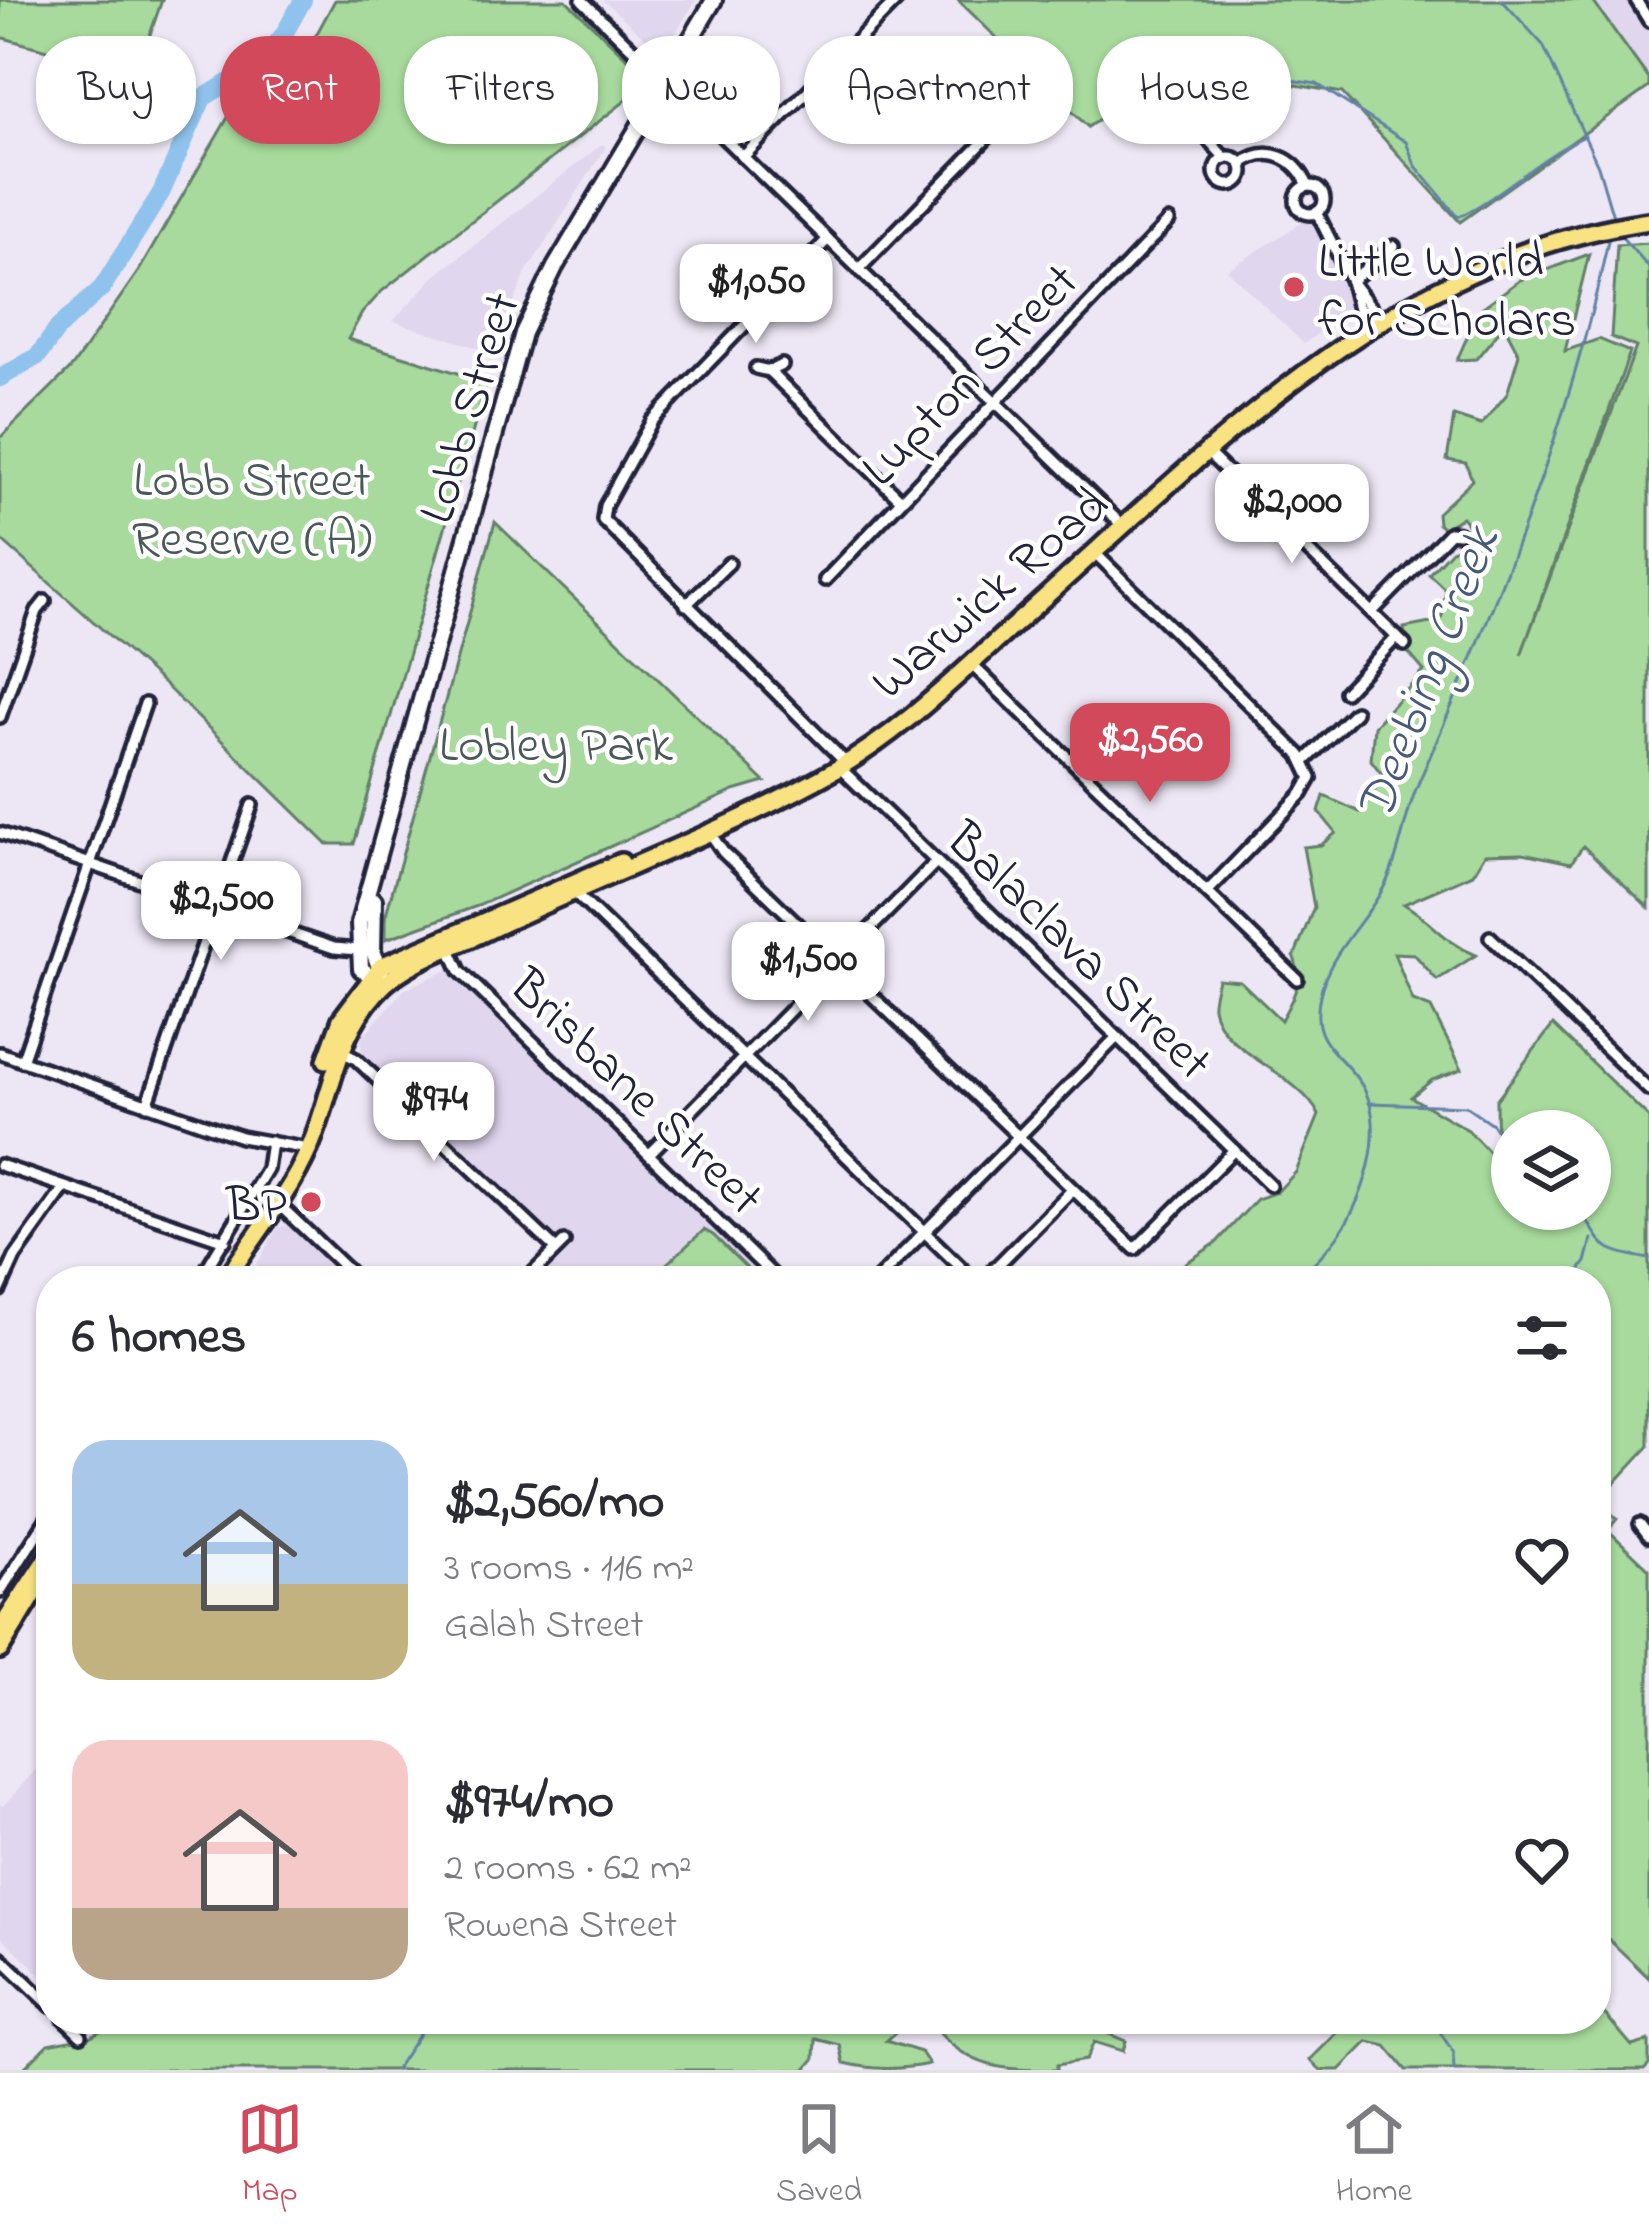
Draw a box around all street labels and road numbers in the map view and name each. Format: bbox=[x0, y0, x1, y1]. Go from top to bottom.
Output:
street label: Lupton Street bbox=[846, 248, 1098, 506]
street label: Lobb Street bbox=[402, 284, 543, 533]
street label: Warwick Road bbox=[856, 470, 1127, 720]
street label: Balaclava Street bbox=[926, 805, 1227, 1100]
street label: Brisbane Street bbox=[488, 951, 779, 1235]

